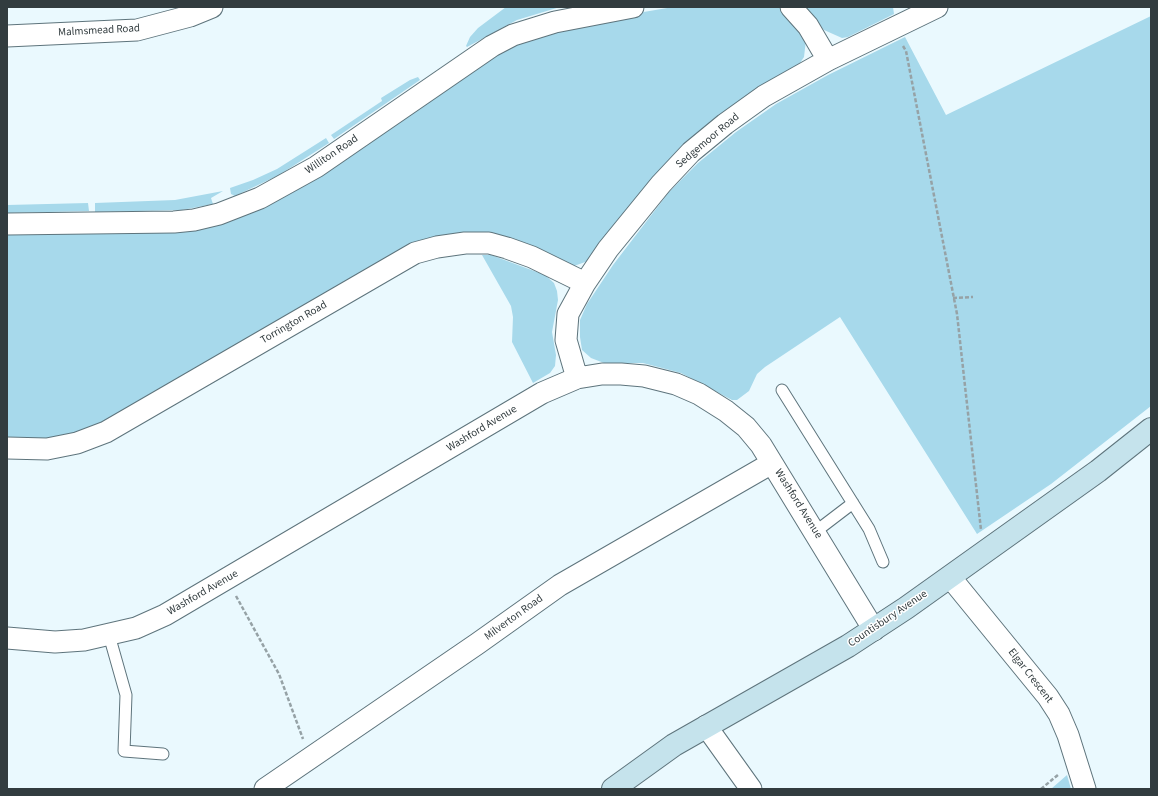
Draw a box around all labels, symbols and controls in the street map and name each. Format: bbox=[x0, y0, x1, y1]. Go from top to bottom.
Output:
street label: Malmsmead Road bbox=[58, 22, 140, 40]
street label: Sedgemoor Road bbox=[674, 111, 742, 171]
street label: Williton Road bbox=[303, 132, 361, 178]
street label: Torrington Road bbox=[258, 299, 330, 347]
street label: Washford Avenue bbox=[444, 403, 520, 455]
street label: Washford Avenue bbox=[771, 467, 825, 541]
street label: Washford Avenue bbox=[165, 567, 241, 619]
street label: Countisbury Avenue bbox=[846, 588, 930, 650]
street label: Milverton Road bbox=[482, 592, 546, 644]
street label: Elgar Crescent bbox=[1005, 646, 1055, 706]

